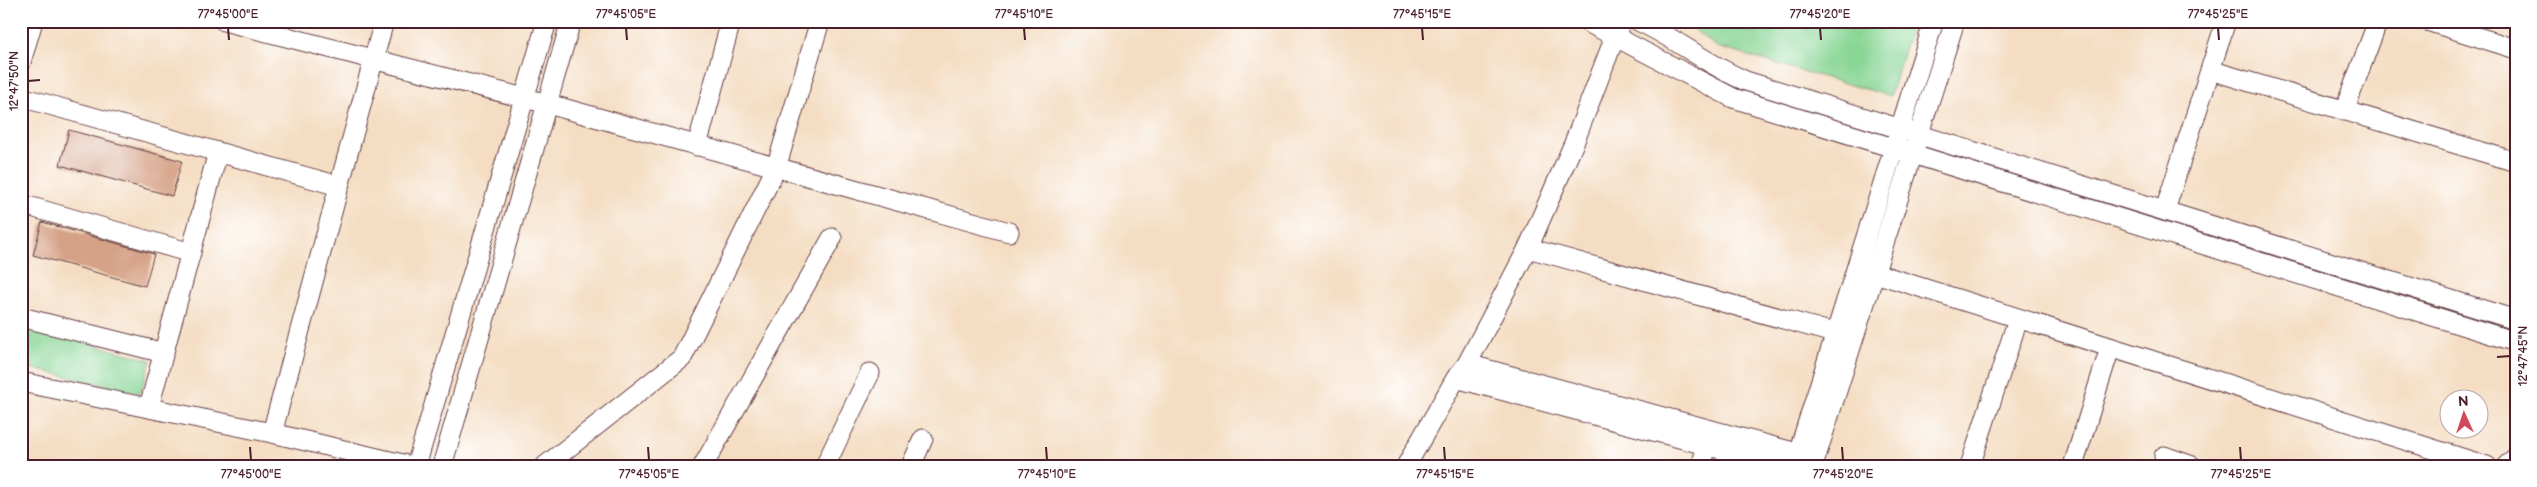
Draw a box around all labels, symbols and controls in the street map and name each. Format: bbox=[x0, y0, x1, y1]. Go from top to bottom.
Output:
text: 77°45'00"E bbox=[198, 7, 258, 22]
text: 77°45'05"E bbox=[596, 7, 656, 22]
text: 77°45'10"E bbox=[995, 7, 1053, 22]
text: 77°45'15"E bbox=[1393, 7, 1451, 22]
text: 77°45'20"E bbox=[1790, 7, 1850, 22]
text: 77°45'25"E bbox=[2188, 7, 2248, 22]
text: 12°47'50"N bbox=[7, 51, 22, 111]
text: 12°47'45"N bbox=[2516, 326, 2531, 386]
north arrow bbox=[2440, 390, 2490, 440]
text: N bbox=[2458, 393, 2469, 410]
text: 77°45'00"E bbox=[221, 467, 281, 482]
text: 77°45'05"E bbox=[619, 467, 679, 482]
text: 77°45'10"E bbox=[1018, 467, 1076, 482]
text: 77°45'15"E bbox=[1416, 467, 1474, 482]
text: 77°45'20"E bbox=[1813, 467, 1873, 482]
text: 77°45'25"E bbox=[2211, 467, 2271, 482]

